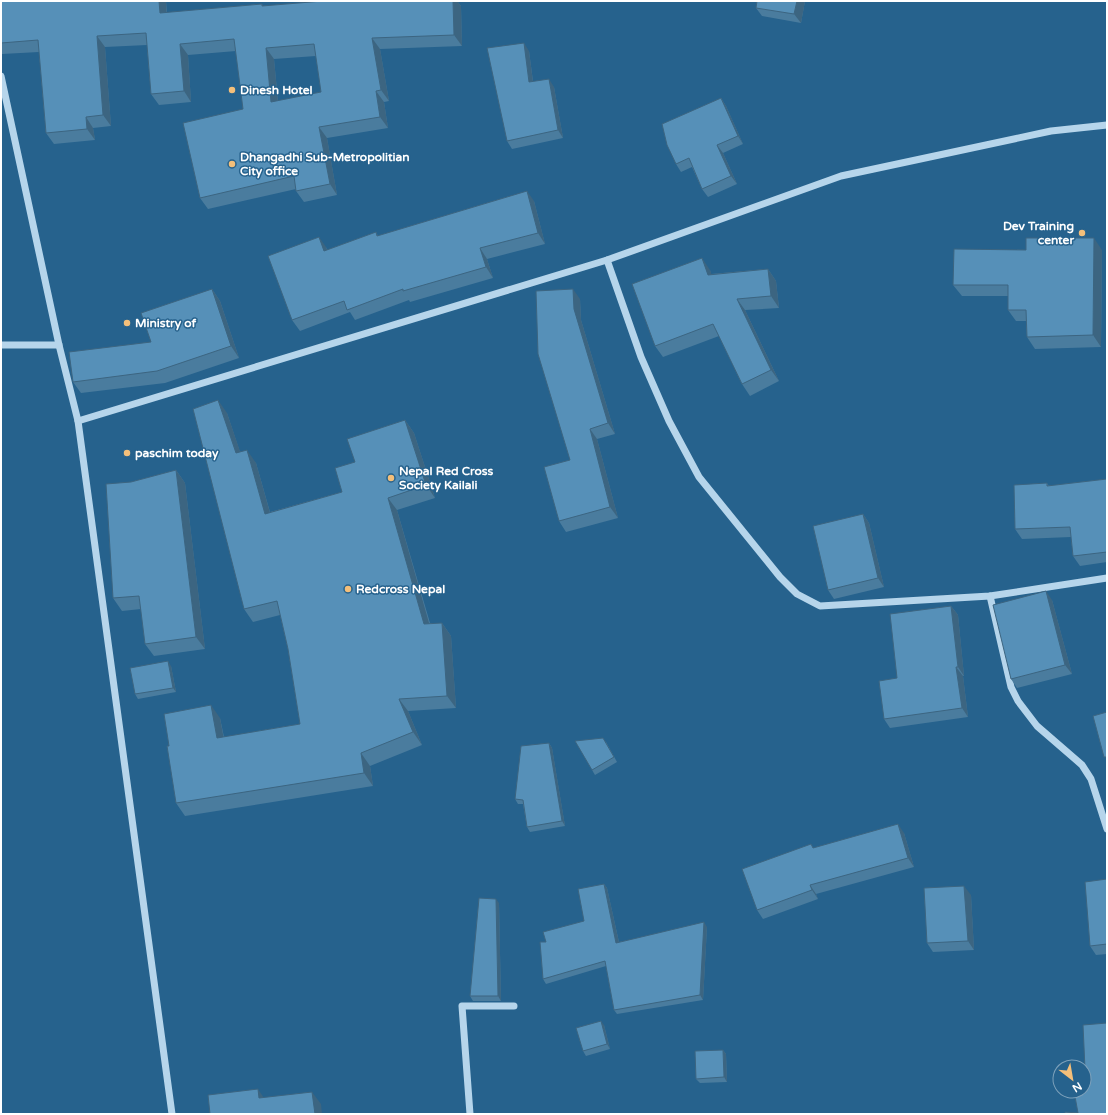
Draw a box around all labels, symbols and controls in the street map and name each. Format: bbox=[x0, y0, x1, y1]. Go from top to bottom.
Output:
place label: Dinesh Hotel bbox=[240, 83, 313, 97]
marker: Dinesh Hotel bbox=[227, 85, 237, 95]
place label: Dhangadhi Sub-Metropolitian City office bbox=[240, 150, 410, 179]
marker: Dhangadhi Sub-Metropolitian City office bbox=[227, 159, 237, 169]
place label: Dev Training center bbox=[1003, 219, 1074, 247]
marker: Dev Training center bbox=[1077, 228, 1087, 238]
place label: Ministry of bbox=[135, 316, 196, 331]
marker: Ministry of bbox=[122, 318, 132, 328]
place label: paschim today bbox=[135, 446, 219, 461]
marker: paschim today bbox=[122, 448, 132, 458]
place label: Nepal Red Cross Society Kailali bbox=[399, 464, 493, 493]
marker: Nepal Red Cross Society Kailali bbox=[386, 473, 396, 483]
place label: Redcross Nepal bbox=[356, 582, 445, 597]
marker: Redcross Nepal bbox=[343, 584, 353, 594]
north arrow bbox=[1052, 1059, 1092, 1099]
text: N bbox=[1070, 1079, 1084, 1095]

